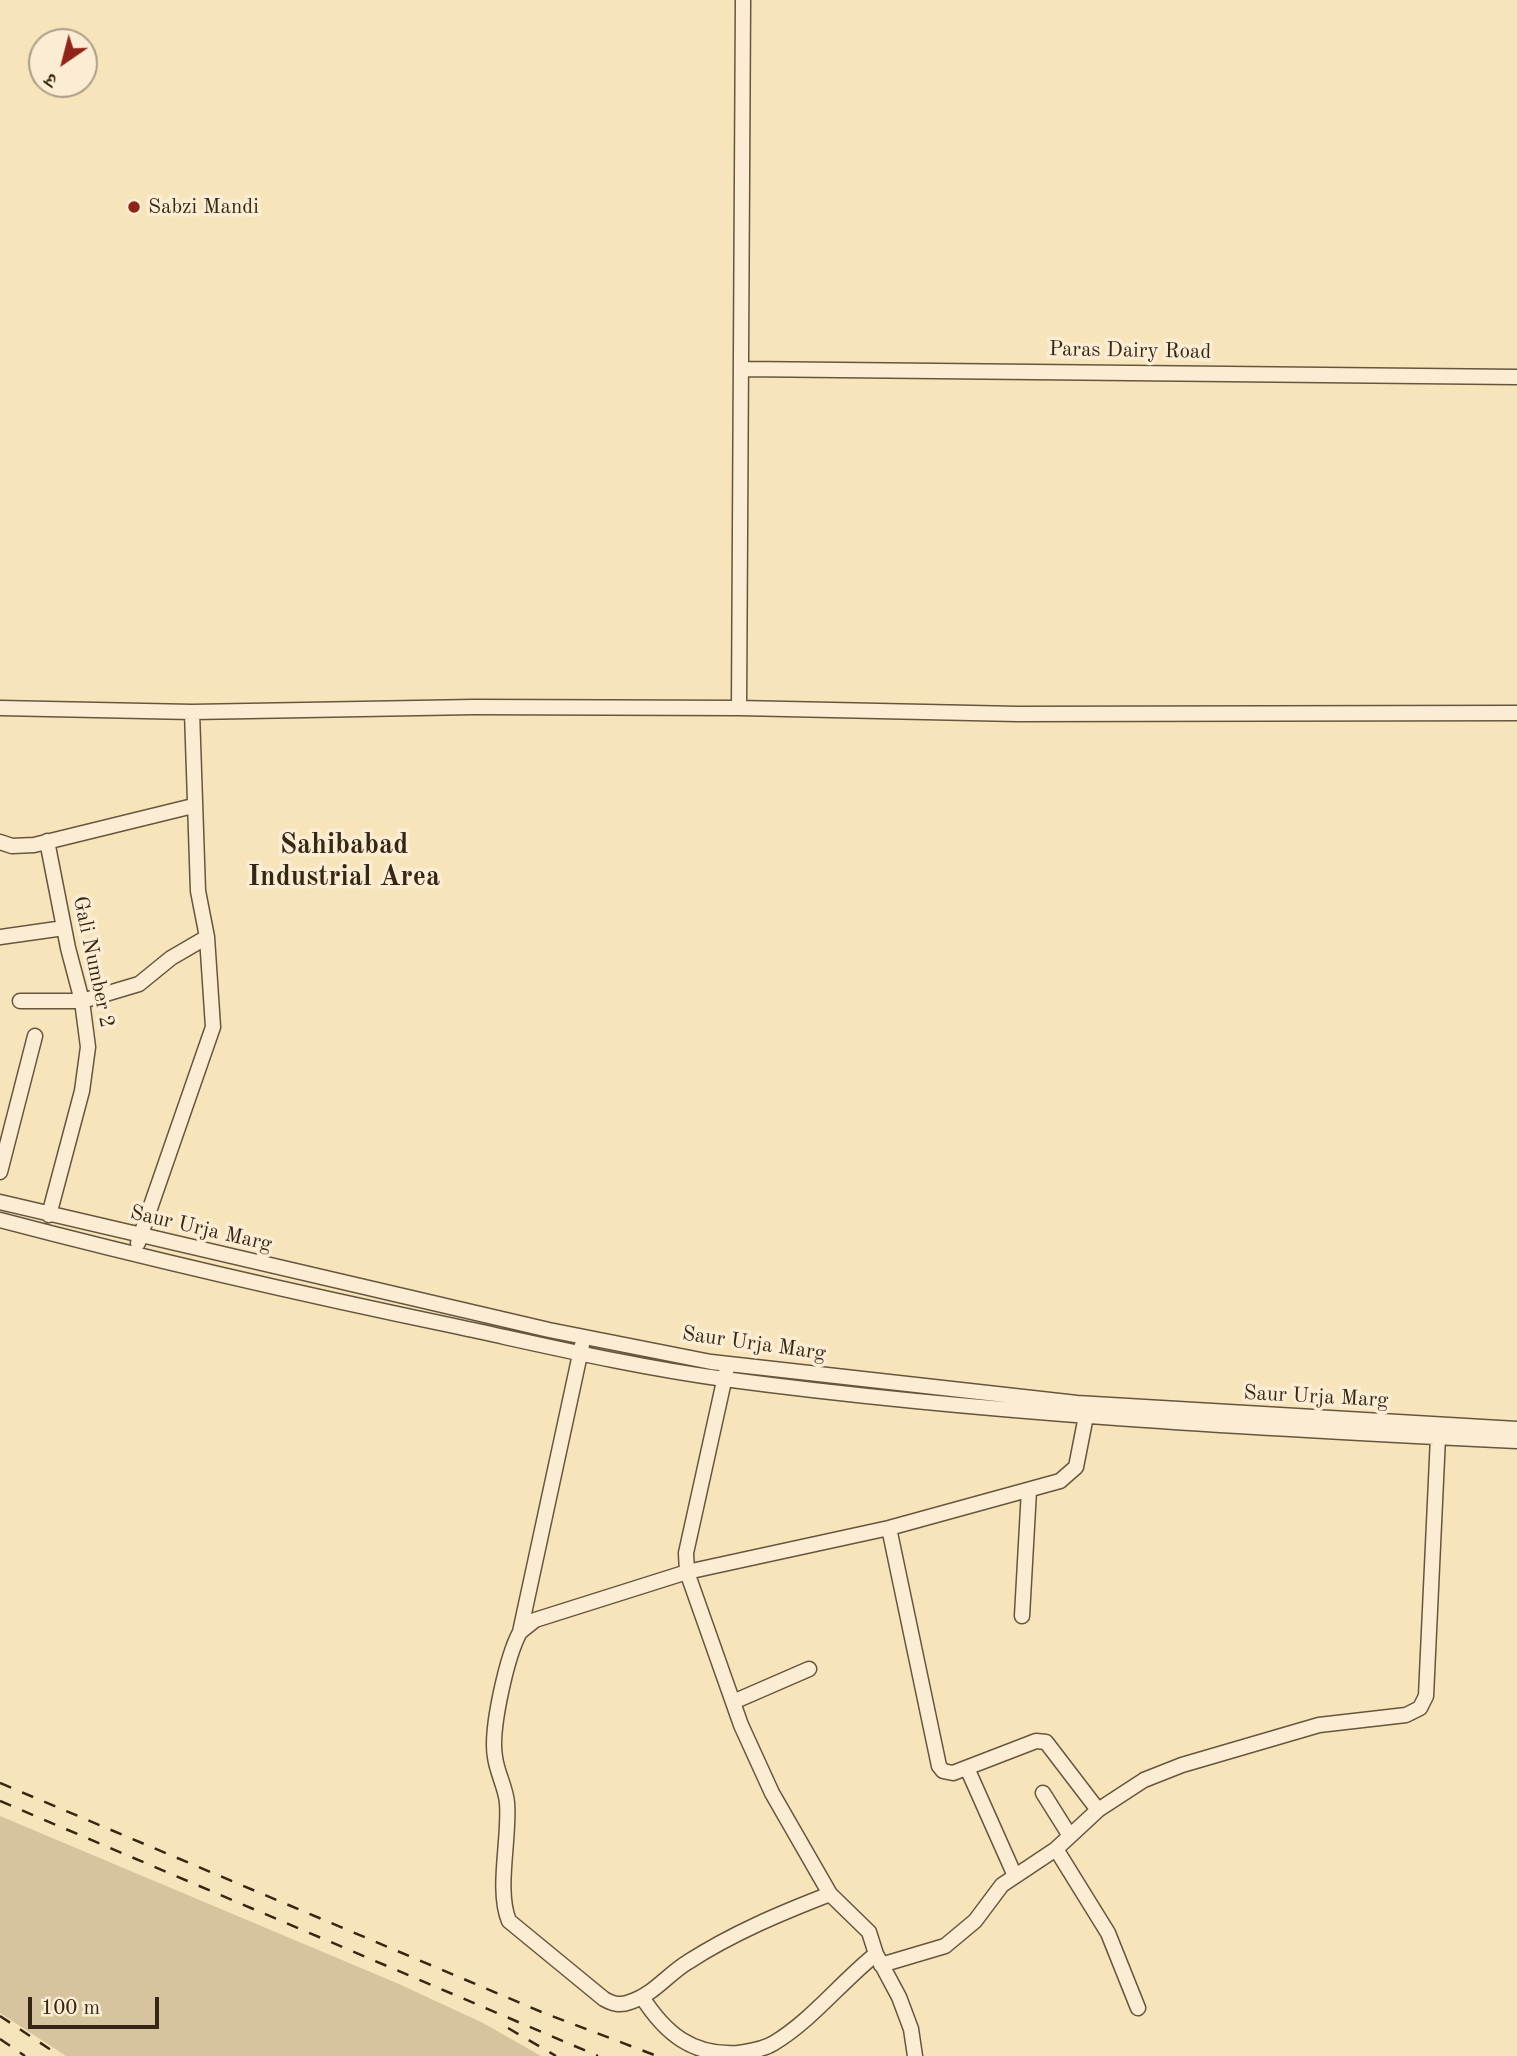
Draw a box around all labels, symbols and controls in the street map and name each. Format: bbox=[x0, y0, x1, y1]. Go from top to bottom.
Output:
north arrow bbox=[28, 28, 98, 98]
text: उ bbox=[42, 68, 61, 90]
place label: Sabzi Mandi bbox=[148, 194, 259, 220]
marker: Sabzi Mandi bbox=[126, 199, 142, 215]
street label: Paras Dairy Road bbox=[1049, 337, 1211, 365]
district label: Sahibabad Industrial Area bbox=[248, 829, 440, 895]
street label: Gali Number 2 bbox=[67, 894, 119, 1030]
street label: Saur Urja Marg bbox=[128, 1200, 274, 1258]
street label: Saur Urja Marg bbox=[680, 1321, 828, 1367]
street label: Saur Urja Marg bbox=[1243, 1381, 1389, 1413]
scale bar bbox=[32, 1982, 163, 2026]
text: 100 m bbox=[41, 1998, 100, 2019]

